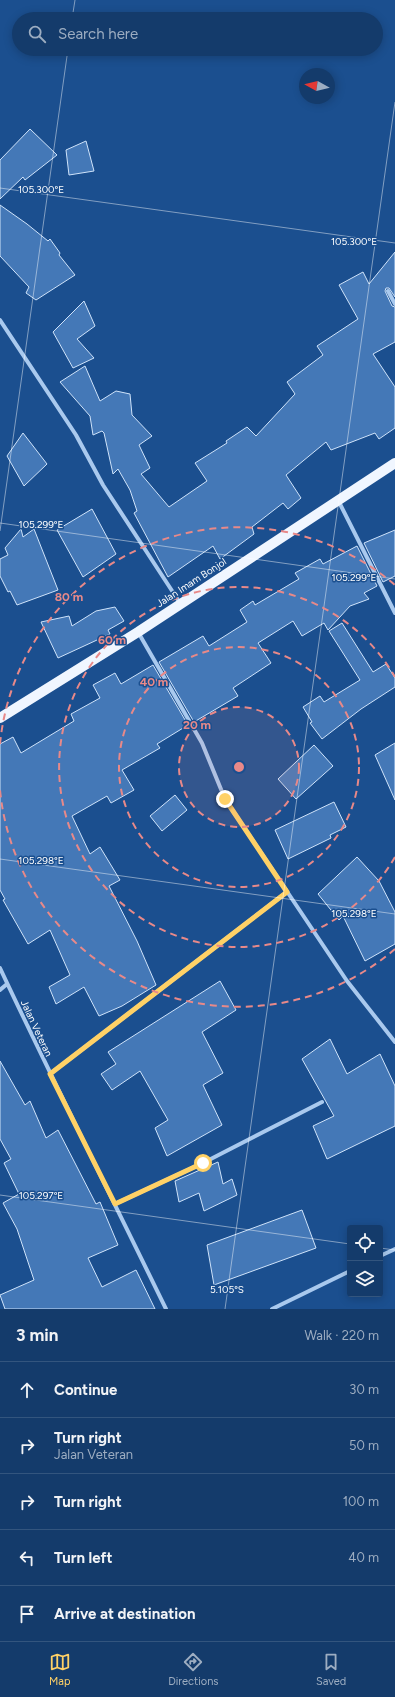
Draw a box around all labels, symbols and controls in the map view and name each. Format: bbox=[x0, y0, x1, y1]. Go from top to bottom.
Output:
search box bbox=[12, 12, 383, 56]
icon: search bbox=[26, 23, 48, 45]
text: Search here bbox=[58, 25, 138, 43]
north arrow bbox=[299, 68, 335, 104]
text: 105.300°E bbox=[18, 183, 64, 196]
text: 105.300°E bbox=[331, 235, 377, 248]
text: 105.299°E bbox=[19, 518, 64, 531]
street label: Jalan Imam Bonjol bbox=[154, 555, 229, 610]
text: 105.299°E bbox=[332, 571, 377, 584]
text: 80 m bbox=[55, 590, 83, 604]
text: 60 m bbox=[98, 633, 126, 647]
text: 40 m bbox=[140, 675, 168, 689]
text: 20 m bbox=[183, 718, 211, 732]
centre of rings bbox=[232, 760, 246, 774]
route end bbox=[216, 790, 234, 808]
text: 105.298°E bbox=[18, 854, 64, 867]
text: 105.298°E bbox=[331, 907, 377, 920]
street label: Jalan Veteran bbox=[18, 998, 55, 1059]
route start bbox=[194, 1154, 212, 1172]
text: 105.297°E bbox=[19, 1189, 63, 1202]
map controls bbox=[347, 1225, 383, 1297]
button: locate bbox=[347, 1225, 383, 1261]
button: layers bbox=[347, 1261, 383, 1297]
text: 5.105°S bbox=[210, 1283, 244, 1296]
text: 3 min bbox=[16, 1325, 58, 1345]
text: Walk · 220 m bbox=[304, 1328, 379, 1343]
icon: ahead bbox=[16, 1379, 38, 1401]
text: Continue bbox=[54, 1381, 117, 1399]
text: 30 m bbox=[349, 1382, 379, 1397]
text: Turn right bbox=[54, 1429, 122, 1447]
icon: right bbox=[16, 1435, 38, 1457]
text: 50 m bbox=[349, 1438, 379, 1453]
text: Jalan Veteran bbox=[54, 1447, 133, 1462]
icon: right bbox=[16, 1491, 38, 1513]
text: Turn right bbox=[54, 1493, 122, 1511]
text: 100 m bbox=[343, 1494, 379, 1509]
icon: left bbox=[16, 1547, 38, 1569]
text: Turn left bbox=[54, 1549, 112, 1567]
text: 40 m bbox=[348, 1550, 379, 1565]
icon: arrive bbox=[16, 1603, 38, 1625]
text: Arrive at destination bbox=[54, 1605, 195, 1623]
tab: Map bbox=[49, 1651, 71, 1688]
tab: Directions bbox=[168, 1651, 218, 1688]
tab: Saved bbox=[316, 1651, 346, 1688]

